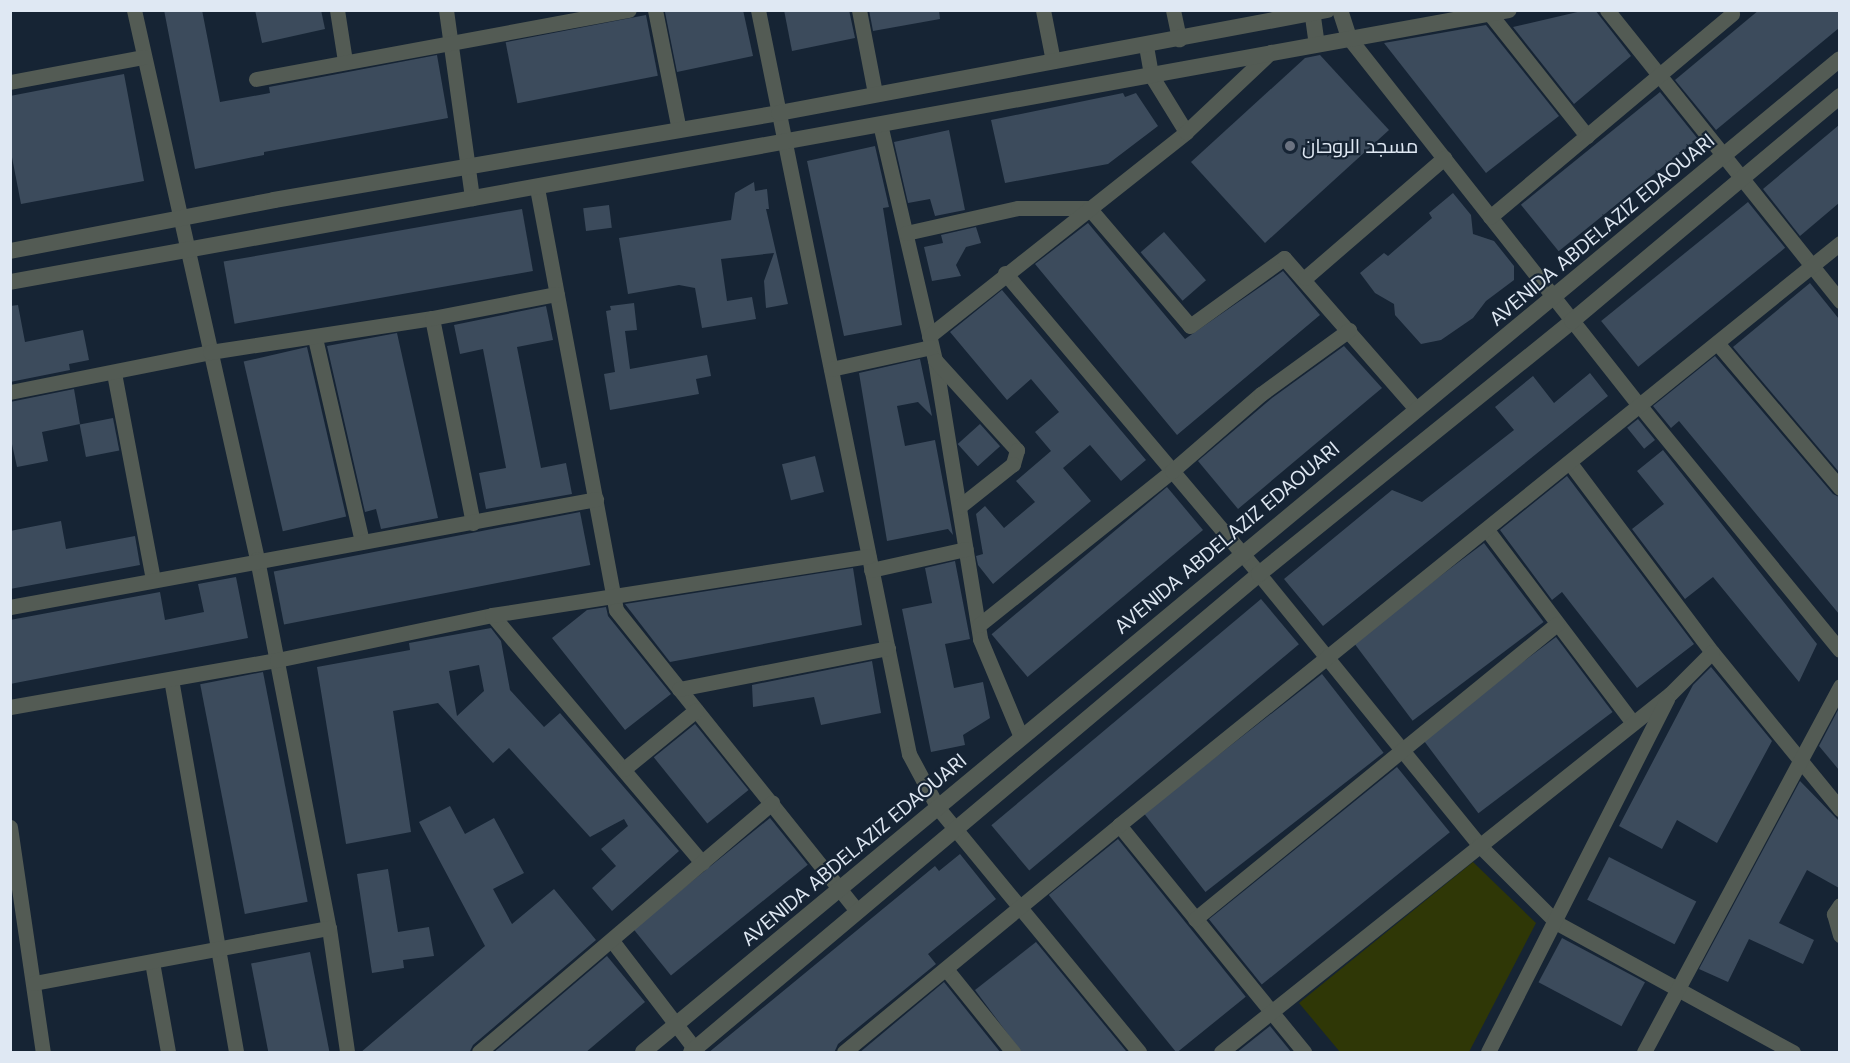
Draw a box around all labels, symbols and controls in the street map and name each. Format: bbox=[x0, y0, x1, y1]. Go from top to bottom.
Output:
street label: AVENIDA ABDELAZIZ EDAOUARI bbox=[1485, 129, 1719, 331]
place label: مسجد الروحان bbox=[1302, 134, 1418, 158]
marker: مسجد الروحان bbox=[1283, 139, 1297, 153]
street label: AVENIDA ABDELAZIZ EDAOUARI bbox=[1110, 437, 1344, 639]
street label: AVENIDA ABDELAZIZ EDAOUARI bbox=[737, 749, 971, 951]

